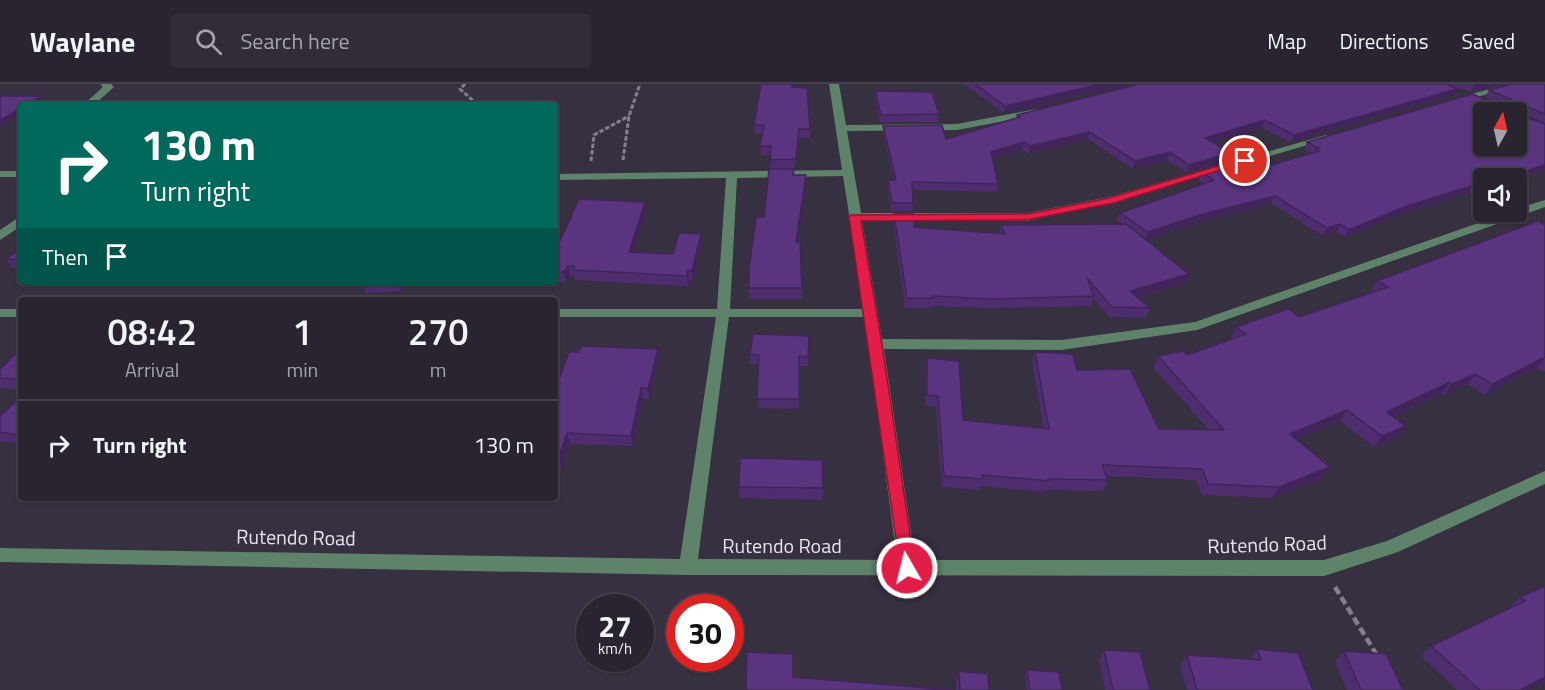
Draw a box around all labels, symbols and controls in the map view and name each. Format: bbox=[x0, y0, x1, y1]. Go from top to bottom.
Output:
search box bbox=[171, 14, 591, 68]
text: Waylane bbox=[30, 20, 135, 63]
text: Search here bbox=[240, 24, 350, 58]
icon: search bbox=[192, 25, 225, 58]
text: Map bbox=[1267, 25, 1307, 57]
text: Directions bbox=[1340, 25, 1429, 57]
text: Saved bbox=[1462, 25, 1515, 57]
north arrow bbox=[1473, 102, 1527, 156]
map controls bbox=[1473, 102, 1527, 222]
text: 130 m bbox=[141, 112, 256, 176]
icon: right bbox=[42, 126, 120, 204]
pin bbox=[1219, 135, 1270, 186]
icon: arrive bbox=[1228, 144, 1261, 177]
button: sound bbox=[1473, 168, 1527, 222]
text: Turn right bbox=[141, 170, 250, 211]
text: Then bbox=[42, 240, 88, 274]
icon: arrive bbox=[100, 240, 133, 273]
text: 08:42 bbox=[108, 304, 197, 359]
text: 1 bbox=[292, 304, 312, 359]
text: 270 bbox=[408, 304, 468, 359]
text: Arrival bbox=[125, 354, 179, 385]
text: min bbox=[286, 354, 318, 385]
text: m bbox=[430, 354, 446, 385]
text: Turn right bbox=[93, 428, 187, 462]
text: 130 m bbox=[474, 428, 534, 462]
icon: right bbox=[42, 429, 75, 462]
street label: Rutendo Road bbox=[236, 520, 356, 554]
street label: Rutendo Road bbox=[1207, 526, 1327, 562]
street label: Rutendo Road bbox=[722, 530, 842, 561]
position arrow bbox=[875, 536, 939, 600]
speed limit sign: 30 bbox=[666, 594, 744, 672]
text: 27 bbox=[598, 603, 632, 649]
text: km/h bbox=[598, 637, 632, 660]

